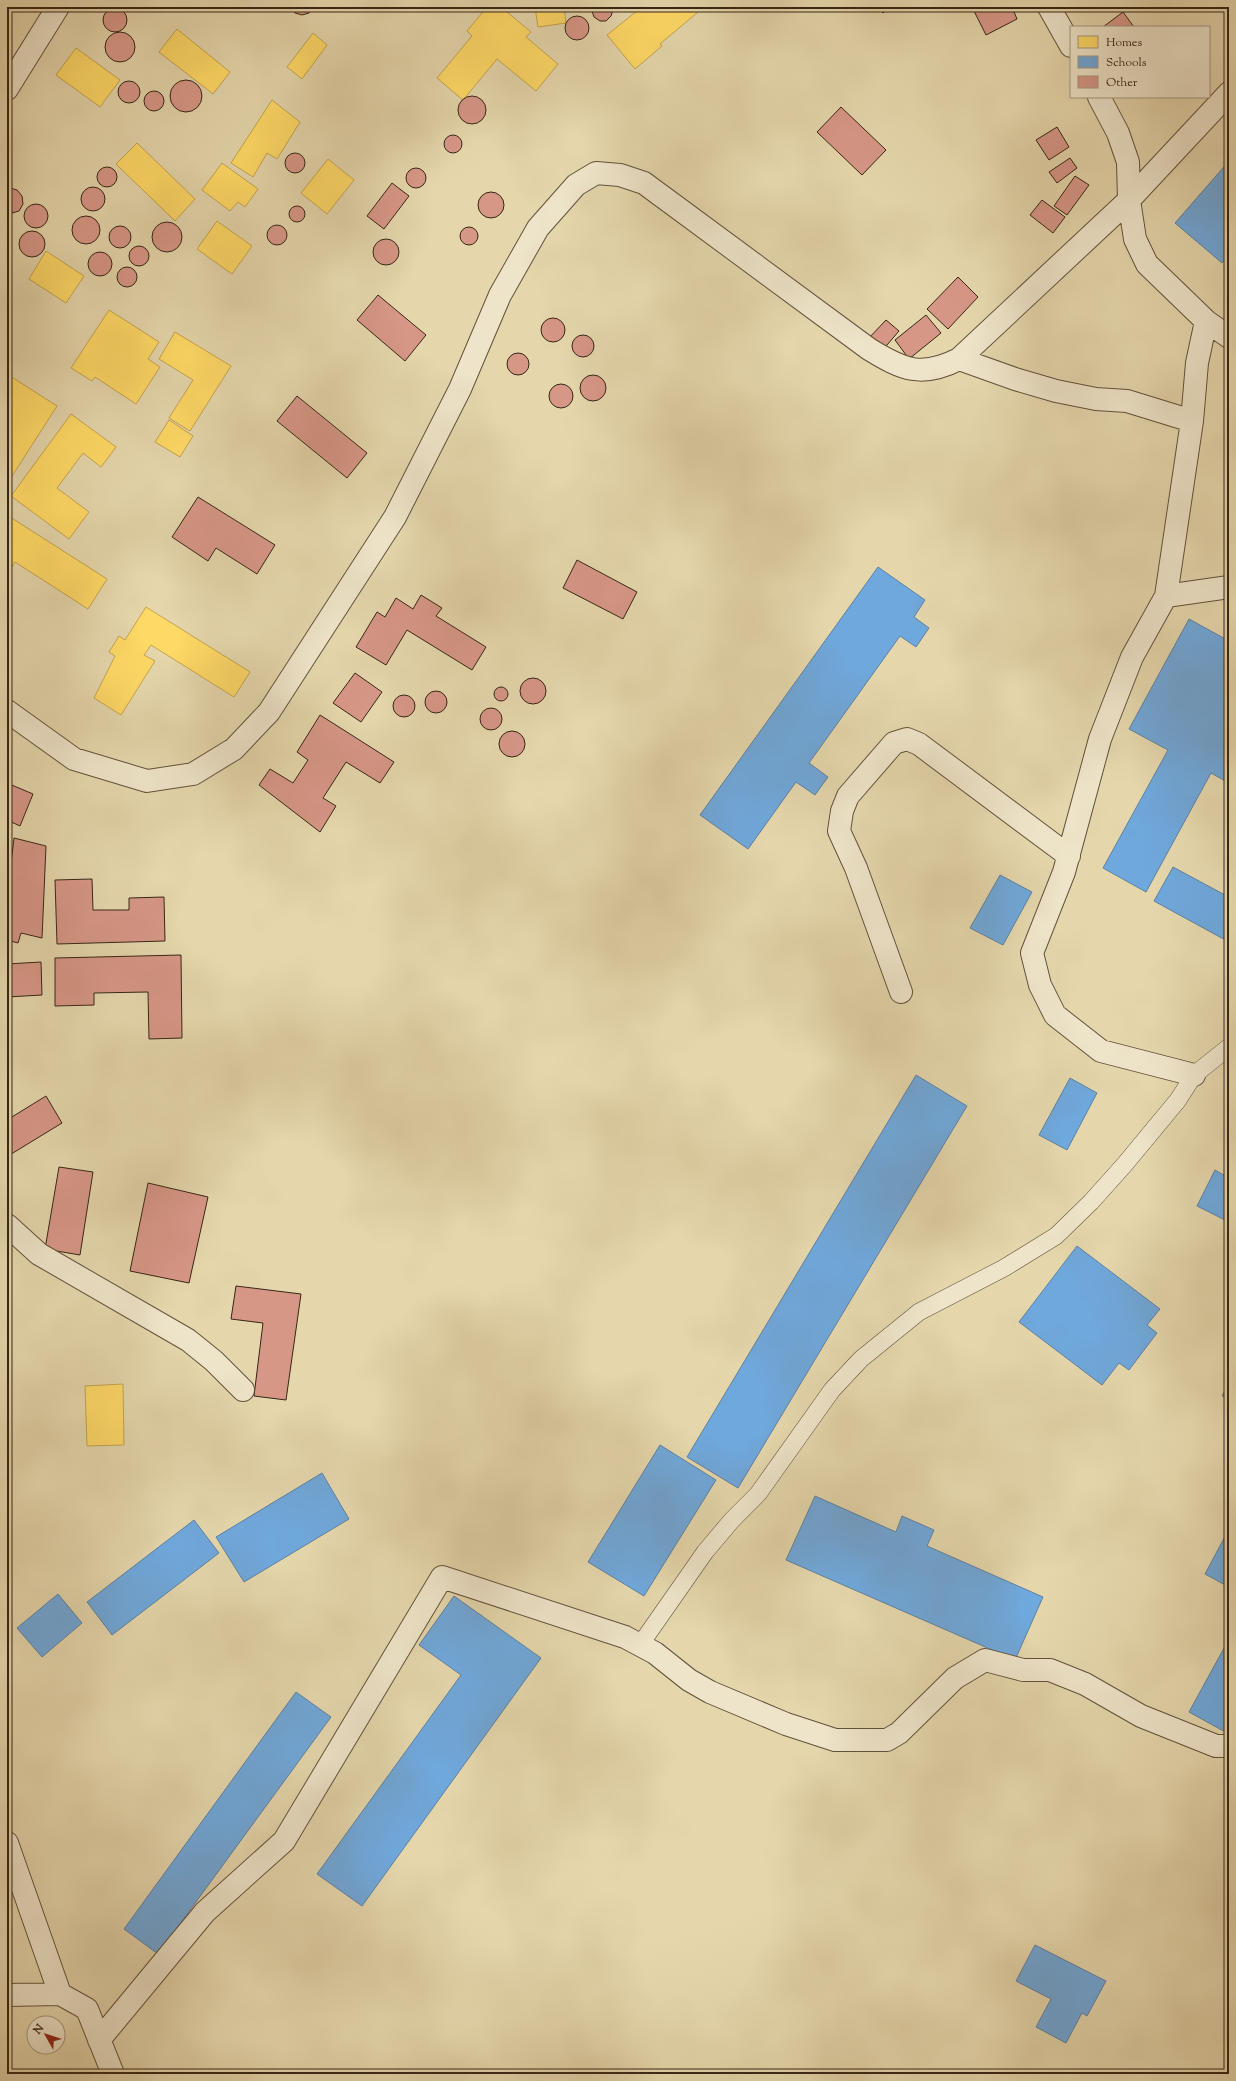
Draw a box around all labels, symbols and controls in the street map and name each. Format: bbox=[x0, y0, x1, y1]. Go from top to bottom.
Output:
legend bbox=[1070, 26, 1210, 98]
text: Homes bbox=[1106, 34, 1142, 52]
text: Schools bbox=[1106, 54, 1147, 72]
text: Other bbox=[1106, 74, 1138, 92]
north arrow bbox=[26, 2015, 66, 2055]
text: N bbox=[29, 2021, 48, 2039]

